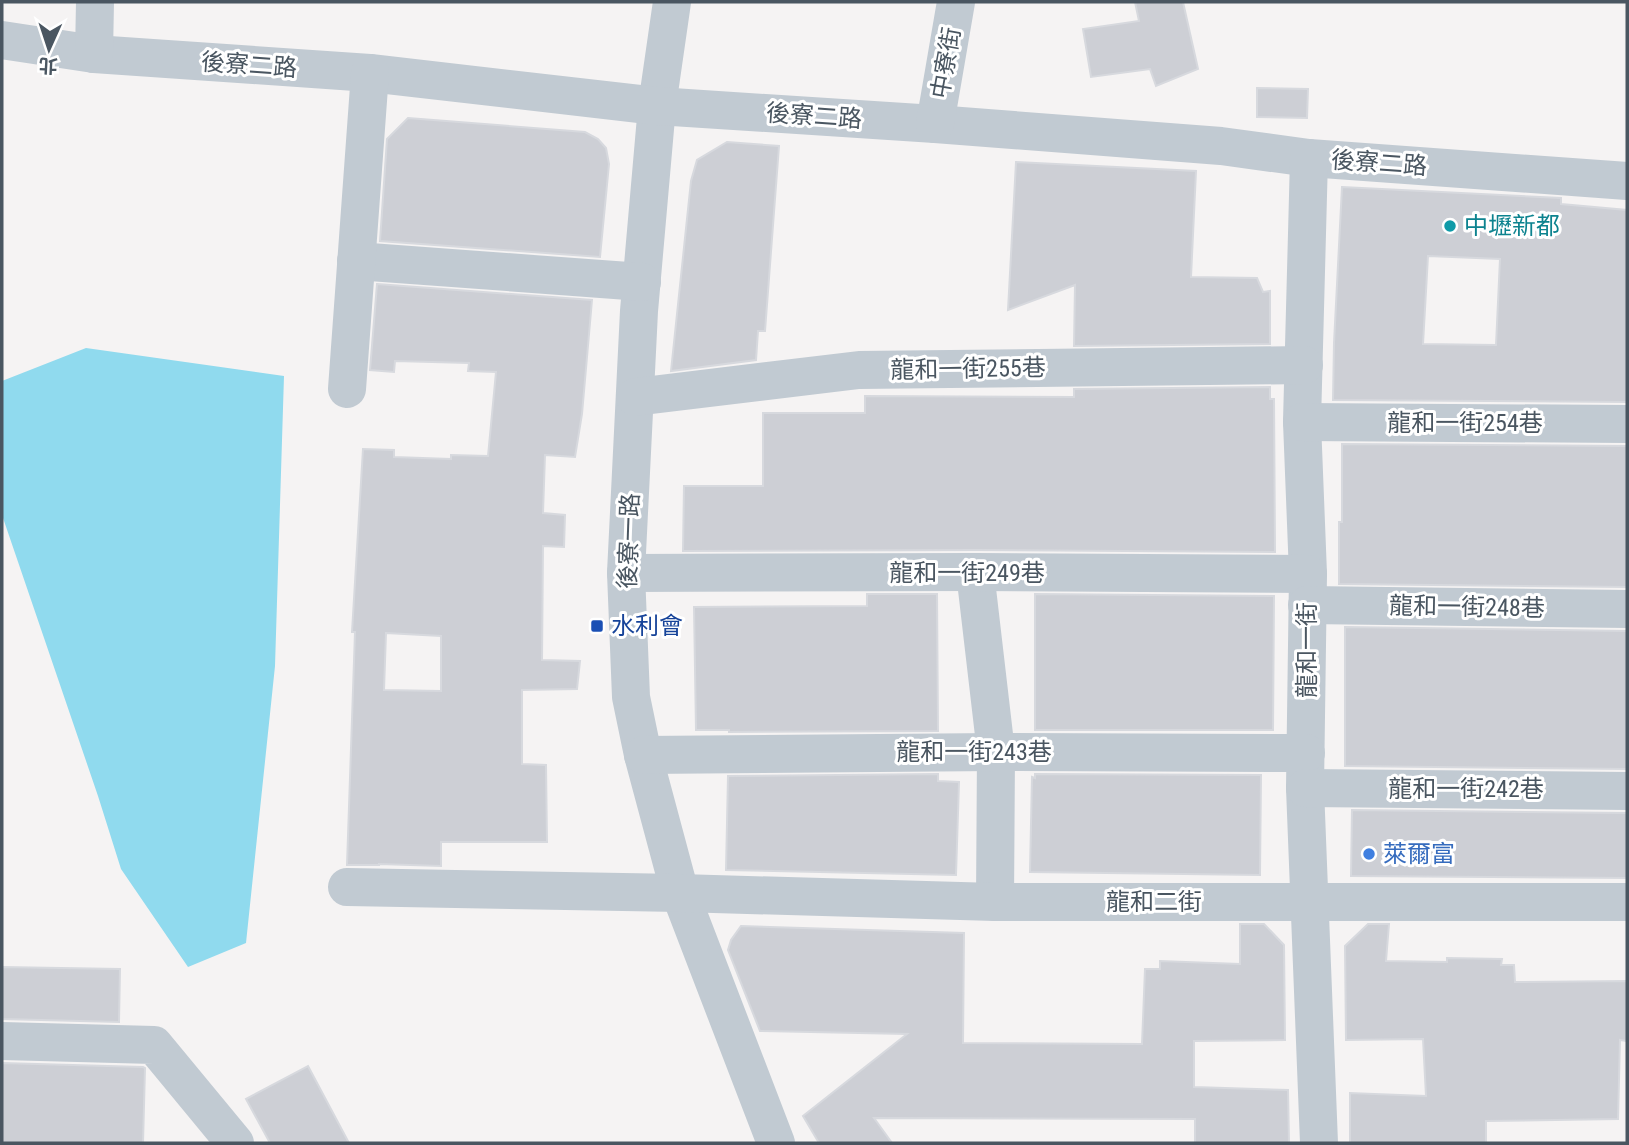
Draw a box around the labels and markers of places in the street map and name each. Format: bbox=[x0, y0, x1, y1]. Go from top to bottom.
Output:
place label: 中壢新都 bbox=[1464, 212, 1560, 240]
marker: 中壢新都 bbox=[1442, 218, 1458, 234]
place label: 水利會 bbox=[611, 612, 683, 640]
marker: 水利會 bbox=[589, 618, 605, 634]
place label: 萊爾富 bbox=[1383, 840, 1455, 868]
marker: 萊爾富 bbox=[1361, 846, 1377, 862]

